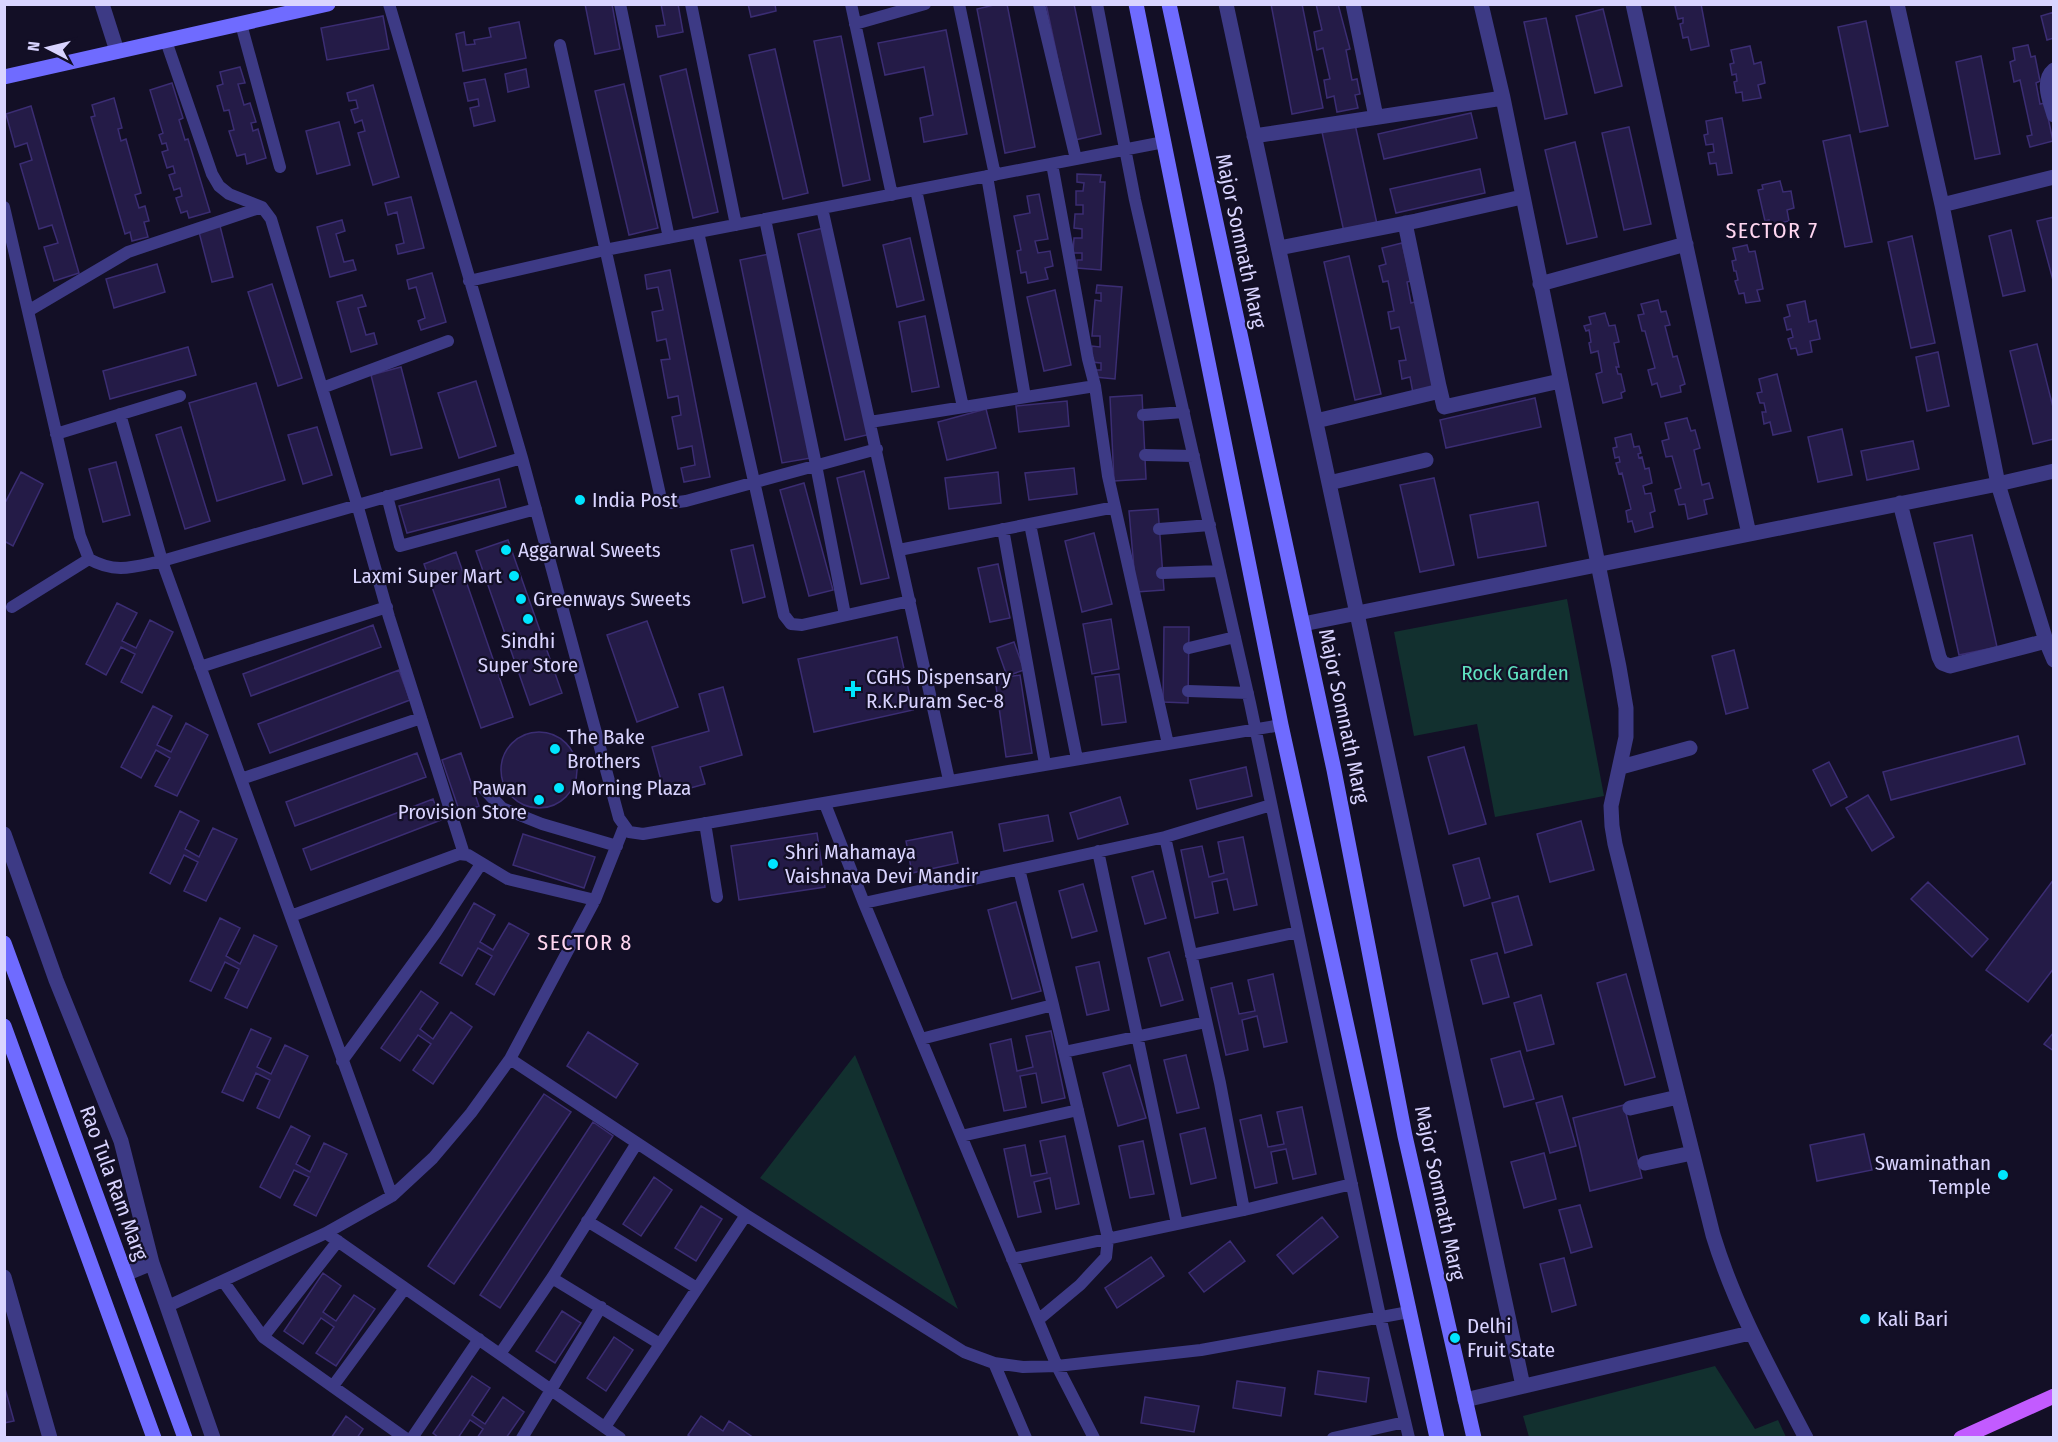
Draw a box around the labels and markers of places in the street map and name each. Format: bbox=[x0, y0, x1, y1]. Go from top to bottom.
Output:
place label: India Post bbox=[592, 487, 678, 513]
marker: India Post bbox=[573, 493, 587, 507]
place label: Aggarwal Sweets bbox=[518, 537, 661, 563]
marker: Aggarwal Sweets bbox=[499, 543, 513, 557]
place label: Laxmi Super Mart bbox=[352, 563, 502, 589]
marker: Laxmi Super Mart bbox=[507, 569, 521, 583]
place label: Greenways Sweets bbox=[533, 586, 691, 612]
marker: Greenways Sweets bbox=[514, 592, 528, 606]
marker: Sindhi Super Store bbox=[521, 612, 535, 626]
place label: Sindhi Super Store bbox=[478, 628, 578, 678]
place label: CGHS Dispensary R.K.Puram Sec-8 bbox=[866, 664, 1012, 714]
marker: CGHS Dispensary R.K.Puram Sec-8 bbox=[844, 680, 862, 698]
place label: The Bake Brothers bbox=[567, 724, 645, 774]
marker: The Bake Brothers bbox=[548, 742, 562, 756]
place label: Pawan Provision Store bbox=[398, 775, 527, 825]
place label: Morning Plaza bbox=[571, 775, 691, 801]
marker: Morning Plaza bbox=[552, 781, 566, 795]
marker: Pawan Provision Store bbox=[532, 793, 546, 807]
place label: Shri Mahamaya Vaishnava Devi Mandir bbox=[785, 839, 979, 889]
marker: Shri Mahamaya Vaishnava Devi Mandir bbox=[766, 857, 780, 871]
place label: Swaminathan Temple bbox=[1875, 1150, 1991, 1200]
marker: Swaminathan Temple bbox=[1996, 1168, 2010, 1182]
place label: Kali Bari bbox=[1877, 1306, 1948, 1332]
marker: Kali Bari bbox=[1858, 1312, 1872, 1326]
place label: Delhi Fruit State bbox=[1467, 1313, 1555, 1363]
marker: Delhi Fruit State bbox=[1448, 1331, 1462, 1345]

